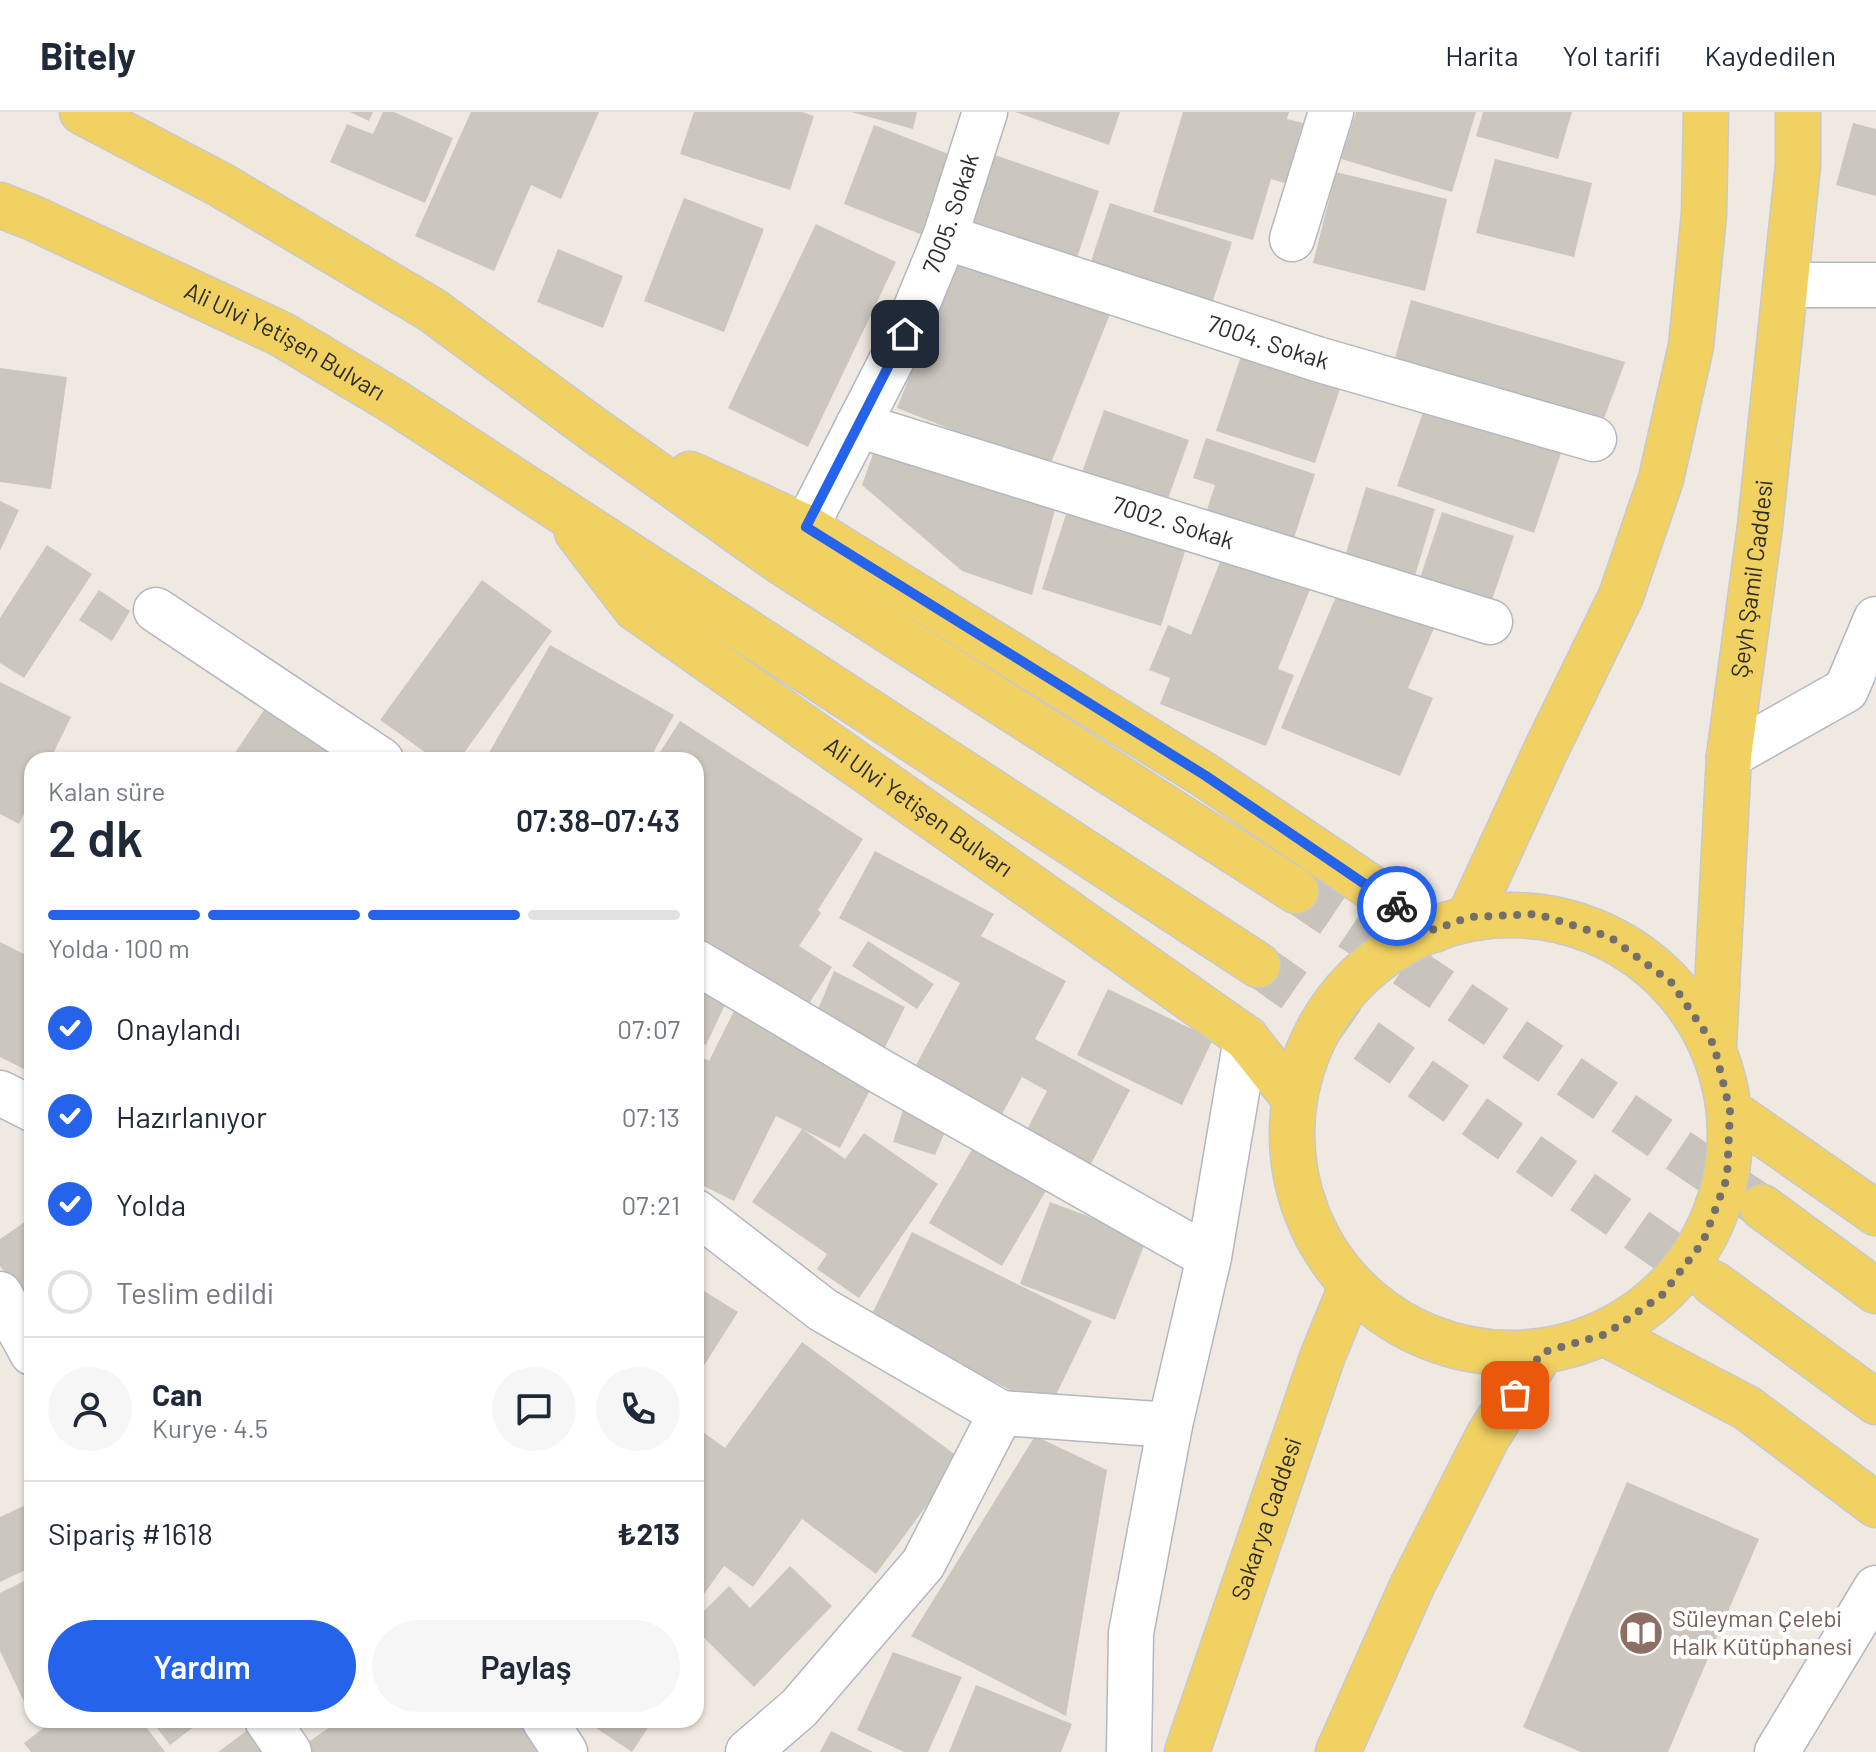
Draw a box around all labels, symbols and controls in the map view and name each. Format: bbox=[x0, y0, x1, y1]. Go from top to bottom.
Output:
text: Bitely bbox=[40, 32, 136, 78]
text: Harita bbox=[1445, 38, 1518, 72]
text: Yol tarifi bbox=[1562, 38, 1660, 72]
text: Kaydedilen bbox=[1704, 38, 1836, 72]
street label: 7005. Sokak bbox=[915, 149, 984, 278]
street label: Ali Ulvi Yetişen Bulvarı bbox=[180, 275, 391, 406]
pin bbox=[871, 300, 939, 368]
street label: 7004. Sokak bbox=[1204, 308, 1333, 375]
icon: home bbox=[883, 312, 927, 356]
street label: Şeyh Şamil Caddesi bbox=[1724, 479, 1778, 679]
street label: 7002. Sokak bbox=[1109, 489, 1238, 554]
street label: Ali Ulvi Yetişen Bulvarı bbox=[819, 730, 1019, 882]
text: Kalan süre bbox=[48, 775, 165, 806]
text: 07:38–07:43 bbox=[516, 802, 680, 838]
text: 2 dk bbox=[48, 805, 143, 867]
courier bbox=[1357, 866, 1437, 946]
icon: bike bbox=[1375, 884, 1419, 928]
text: Yolda · 100 m bbox=[48, 932, 190, 963]
icon: check bbox=[48, 1006, 92, 1050]
text: Onaylandı bbox=[116, 1010, 241, 1046]
text: 07:07 bbox=[617, 1013, 680, 1044]
icon: check bbox=[48, 1094, 92, 1138]
text: Hazırlanıyor bbox=[116, 1098, 267, 1134]
text: 07:13 bbox=[622, 1101, 680, 1132]
icon: check bbox=[48, 1182, 92, 1226]
text: Yolda bbox=[116, 1186, 186, 1222]
text: 07:21 bbox=[622, 1189, 680, 1220]
text: Teslim edildi bbox=[116, 1274, 274, 1310]
pin bbox=[1481, 1361, 1549, 1429]
button: person bbox=[48, 1367, 132, 1451]
button: chat bbox=[492, 1367, 576, 1451]
button: phone bbox=[596, 1367, 680, 1451]
icon: bag bbox=[1493, 1373, 1537, 1417]
text: Can bbox=[152, 1376, 202, 1412]
text: Kurye · 4.5 bbox=[152, 1412, 268, 1443]
street label: Sakarya Caddesi bbox=[1224, 1434, 1307, 1604]
text: Sipariş #1618 bbox=[48, 1515, 213, 1551]
text: ₺213 bbox=[617, 1515, 680, 1551]
place label: Süleyman Çelebi Halk Kütüphanesi bbox=[1672, 1603, 1852, 1660]
library icon: Süleyman Çelebi Halk Kütüphanesi bbox=[1617, 1609, 1665, 1657]
button: Yardım bbox=[48, 1620, 356, 1712]
button: Paylaş bbox=[372, 1620, 680, 1712]

